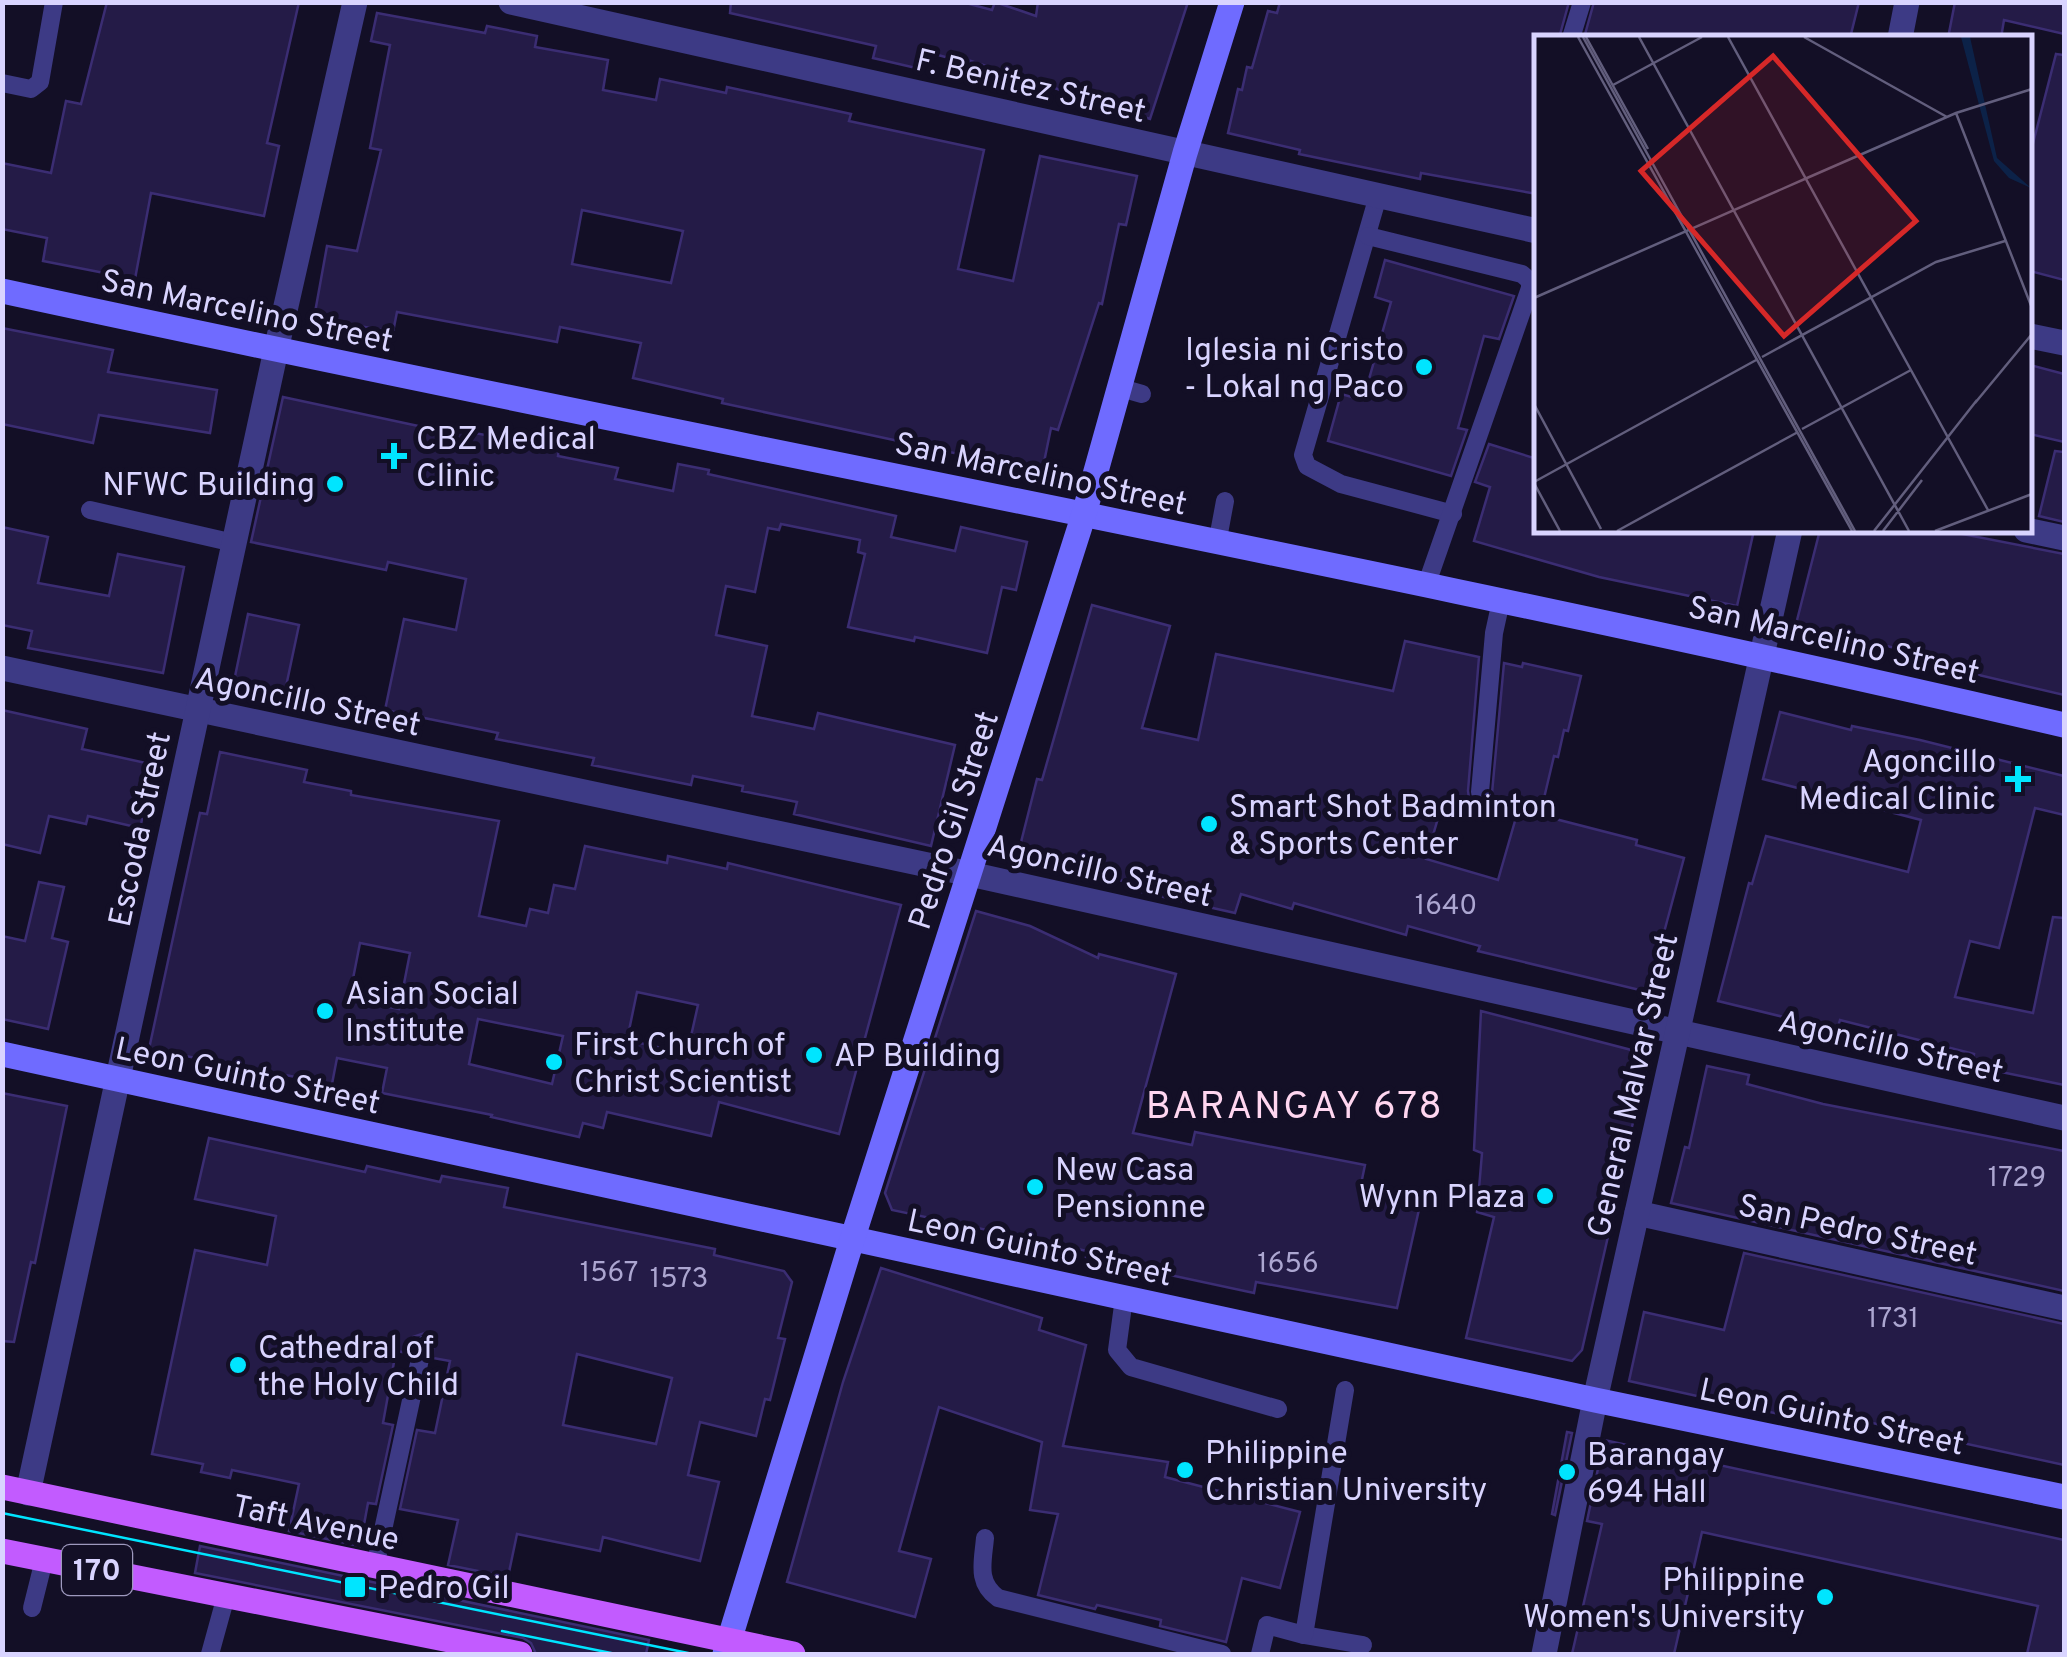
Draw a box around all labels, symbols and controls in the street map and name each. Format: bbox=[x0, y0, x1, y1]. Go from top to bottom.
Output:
inset map bbox=[1534, 35, 2032, 532]
street label: F. Benitez Street bbox=[911, 42, 1149, 134]
street label: San Marcelino Street bbox=[97, 262, 396, 363]
place label: Iglesia ni Cristo - Lokal ng Paco bbox=[1184, 332, 1404, 409]
marker: Iglesia ni Cristo - Lokal ng Paco bbox=[1413, 356, 1435, 378]
place label: CBZ Medical Clinic bbox=[416, 421, 596, 498]
street label: San Marcelino Street bbox=[891, 425, 1190, 526]
marker: CBZ Medical Clinic bbox=[381, 443, 407, 469]
place label: NFWC Building bbox=[102, 467, 315, 507]
marker: NFWC Building bbox=[324, 473, 346, 495]
street label: San Marcelino Street bbox=[1684, 589, 1983, 695]
street label: Agoncillo Street bbox=[191, 660, 424, 747]
street label: Pedro Gil Street bbox=[902, 707, 1010, 935]
street label: Escoda Street bbox=[102, 728, 182, 931]
place label: Agoncillo Medical Clinic bbox=[1799, 744, 1996, 821]
marker: Agoncillo Medical Clinic bbox=[2005, 766, 2031, 792]
place label: Smart Shot Badminton & Sports Center bbox=[1229, 789, 1557, 866]
marker: Smart Shot Badminton & Sports Center bbox=[1198, 813, 1220, 835]
street label: Agoncillo Street bbox=[983, 828, 1216, 918]
house number: 1640 bbox=[1415, 889, 1477, 925]
street label: General Malvar Street bbox=[1580, 930, 1689, 1242]
place label: Asian Social Institute bbox=[345, 976, 519, 1053]
marker: Asian Social Institute bbox=[314, 1000, 336, 1022]
street label: Agoncillo Street bbox=[1774, 1004, 2007, 1094]
place label: First Church of Christ Scientist bbox=[574, 1027, 792, 1104]
street label: Leon Guinto Street bbox=[111, 1030, 384, 1126]
place label: AP Building bbox=[834, 1038, 1001, 1078]
marker: AP Building bbox=[803, 1044, 825, 1066]
marker: First Church of Christ Scientist bbox=[543, 1051, 565, 1073]
district label: BARANGAY 678 bbox=[1146, 1084, 1444, 1133]
place label: New Casa Pensionne bbox=[1055, 1152, 1206, 1229]
house number: 1729 bbox=[1988, 1161, 2046, 1197]
marker: New Casa Pensionne bbox=[1024, 1176, 1046, 1198]
place label: Wynn Plaza bbox=[1359, 1179, 1525, 1219]
marker: Wynn Plaza bbox=[1534, 1185, 1556, 1207]
street label: San Pedro Street bbox=[1734, 1187, 1980, 1277]
street label: Leon Guinto Street bbox=[903, 1202, 1176, 1298]
house number: 1656 bbox=[1257, 1247, 1319, 1283]
house number: 1567 bbox=[580, 1256, 638, 1292]
house number: 1573 bbox=[650, 1262, 708, 1298]
house number: 1731 bbox=[1867, 1302, 1919, 1338]
place label: Cathedral of the Holy Child bbox=[258, 1330, 459, 1407]
marker: Cathedral of the Holy Child bbox=[227, 1354, 249, 1376]
street label: Leon Guinto Street bbox=[1695, 1371, 1968, 1467]
place label: Philippine Christian University bbox=[1205, 1435, 1487, 1512]
place label: Barangay 694 Hall bbox=[1587, 1437, 1725, 1514]
marker: Philippine Christian University bbox=[1174, 1459, 1196, 1481]
marker: Barangay 694 Hall bbox=[1556, 1461, 1578, 1483]
street label: Taft Avenue bbox=[228, 1488, 403, 1562]
road number: 170 bbox=[62, 1545, 132, 1595]
place label: Philippine Women's University bbox=[1523, 1562, 1805, 1639]
place label: Pedro Gil bbox=[378, 1570, 510, 1610]
marker: Pedro Gil bbox=[342, 1574, 368, 1600]
marker: Philippine Women's University bbox=[1814, 1586, 1836, 1608]

